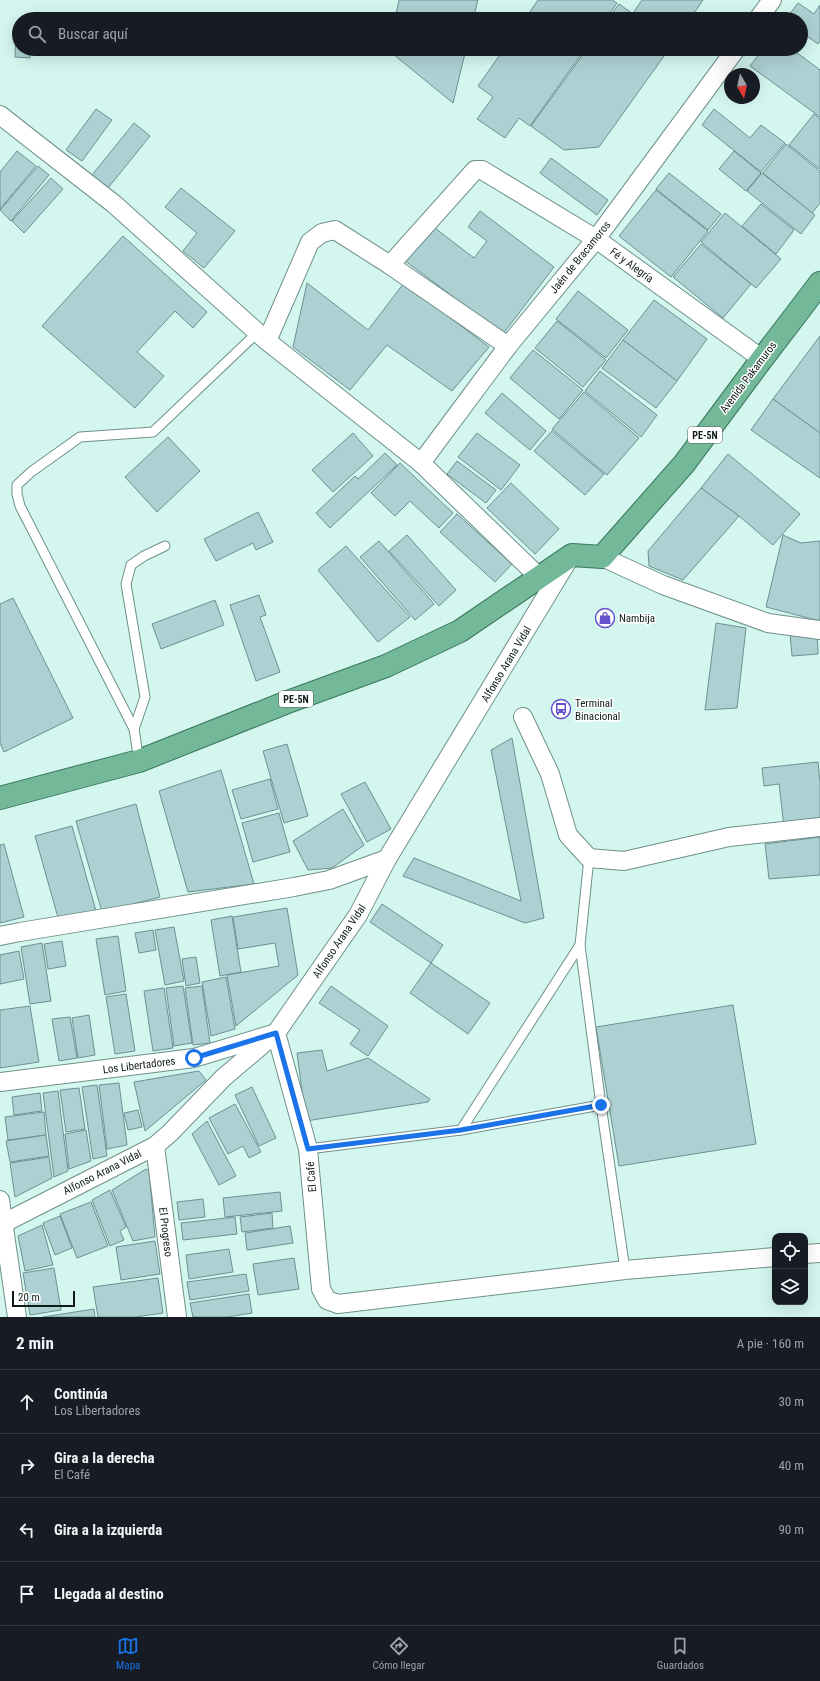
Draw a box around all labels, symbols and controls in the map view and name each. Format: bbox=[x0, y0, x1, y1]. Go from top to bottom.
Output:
search box bbox=[12, 12, 808, 56]
icon: search bbox=[26, 23, 48, 45]
text: Buscar aquí bbox=[58, 25, 128, 43]
north arrow bbox=[724, 68, 760, 104]
street label: Jaén de Bracamoros bbox=[547, 219, 613, 296]
street label: Fé y Alegría bbox=[607, 245, 656, 286]
street label: Avenida Pakamuros bbox=[717, 339, 779, 416]
road number: PE-5N bbox=[688, 427, 722, 443]
shop icon: Nambija bbox=[594, 607, 616, 629]
place label: Nambija bbox=[619, 612, 655, 625]
street label: Alfonso Arana Vidal bbox=[479, 624, 534, 704]
road number: PE-5N bbox=[279, 691, 313, 707]
place label: Terminal Binacional bbox=[575, 697, 620, 723]
bus stop icon: Terminal Binacional bbox=[550, 698, 572, 720]
street label: Alfonso Arana Vidal bbox=[310, 902, 369, 981]
route start bbox=[185, 1049, 203, 1067]
street label: Los Libertadores bbox=[102, 1055, 176, 1076]
route end bbox=[592, 1096, 610, 1114]
street label: Alfonso Arana Vidal bbox=[61, 1147, 144, 1198]
street label: El Café bbox=[304, 1161, 319, 1193]
street label: El Progreso bbox=[156, 1207, 175, 1258]
map controls bbox=[772, 1233, 808, 1305]
button: locate bbox=[772, 1233, 808, 1269]
button: layers bbox=[772, 1269, 808, 1305]
scale bar bbox=[12, 1289, 75, 1308]
text: 20 m bbox=[18, 1291, 40, 1304]
text: 2 min bbox=[16, 1333, 54, 1353]
text: A pie · 160 m bbox=[737, 1336, 804, 1351]
text: Continúa bbox=[54, 1385, 108, 1403]
icon: ahead bbox=[16, 1391, 38, 1413]
text: 30 m bbox=[778, 1394, 804, 1409]
text: Los Libertadores bbox=[54, 1403, 140, 1418]
text: Gira a la derecha bbox=[54, 1449, 155, 1467]
icon: right bbox=[16, 1455, 38, 1477]
text: 40 m bbox=[778, 1458, 804, 1473]
text: El Café bbox=[54, 1467, 90, 1482]
icon: left bbox=[16, 1519, 38, 1541]
text: Gira a la izquierda bbox=[54, 1521, 162, 1539]
text: 90 m bbox=[778, 1522, 804, 1537]
icon: arrive bbox=[16, 1583, 38, 1605]
text: Llegada al destino bbox=[54, 1585, 164, 1603]
tab: Mapa bbox=[116, 1635, 140, 1672]
tab: Cómo llegar bbox=[372, 1635, 425, 1672]
tab: Guardados bbox=[657, 1635, 704, 1672]

